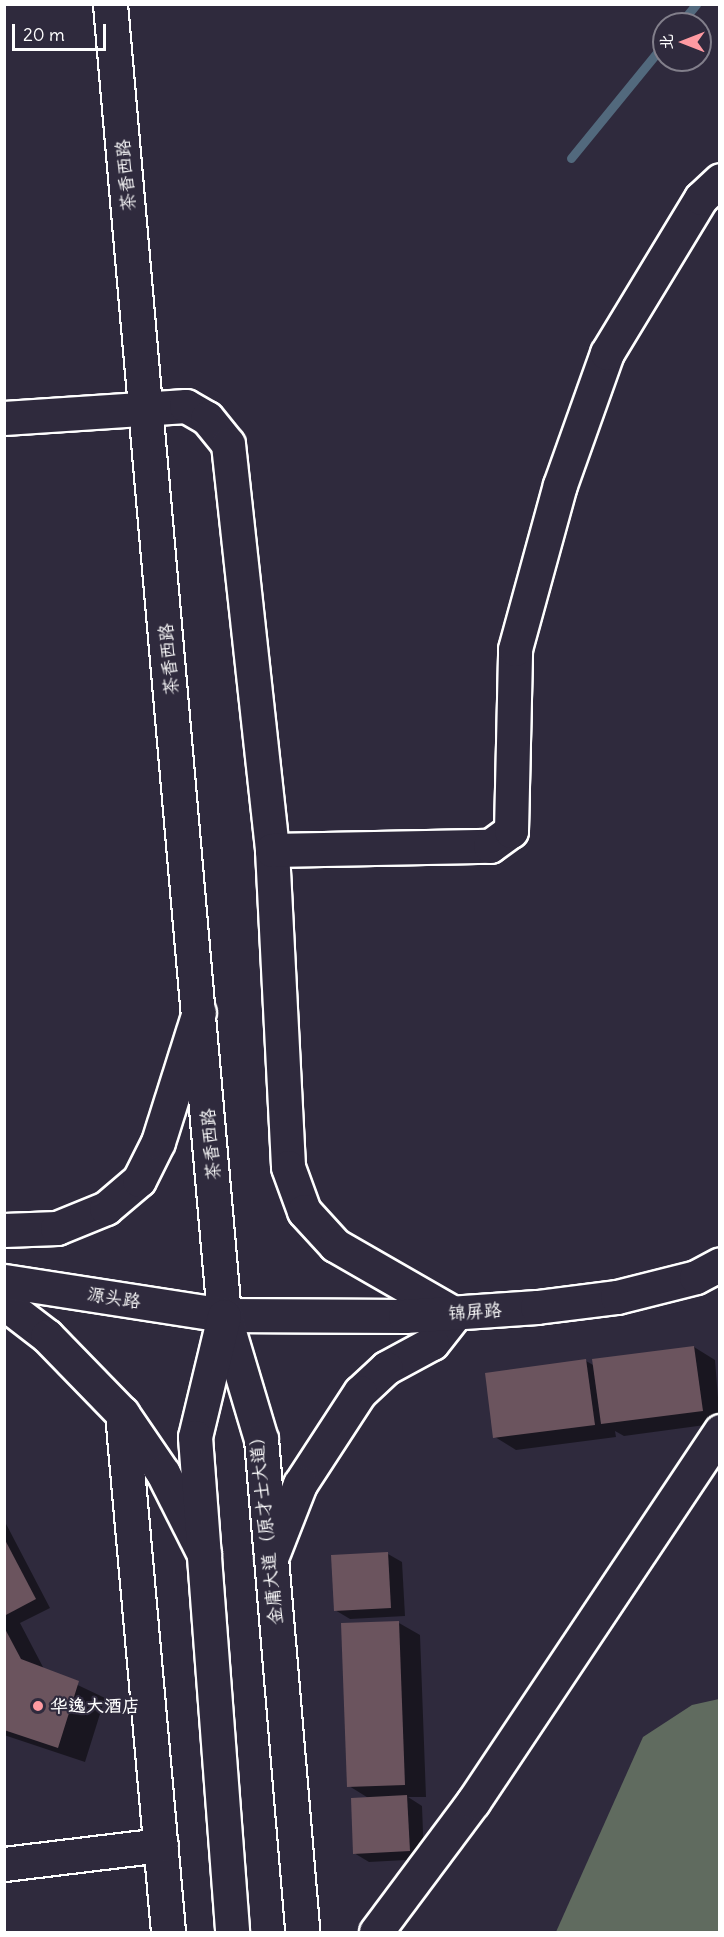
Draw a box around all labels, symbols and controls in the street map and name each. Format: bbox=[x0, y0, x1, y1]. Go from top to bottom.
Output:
scale bar bbox=[15, 12, 110, 50]
north arrow bbox=[652, 12, 712, 72]
text: 20 m bbox=[23, 23, 65, 46]
text: 北 bbox=[656, 34, 676, 50]
street label: 茶香西路 bbox=[112, 138, 140, 212]
street label: 茶香西路 bbox=[155, 622, 183, 696]
street label: 茶香西路 bbox=[197, 1107, 225, 1181]
street label: 源头路 bbox=[86, 1283, 142, 1313]
street label: 锦屏路 bbox=[447, 1299, 503, 1325]
street label: 金庸大道（原才士大道） bbox=[245, 1426, 287, 1626]
place label: 华逸大酒店 bbox=[50, 1695, 140, 1717]
marker: 华逸大酒店 bbox=[31, 1699, 45, 1713]

